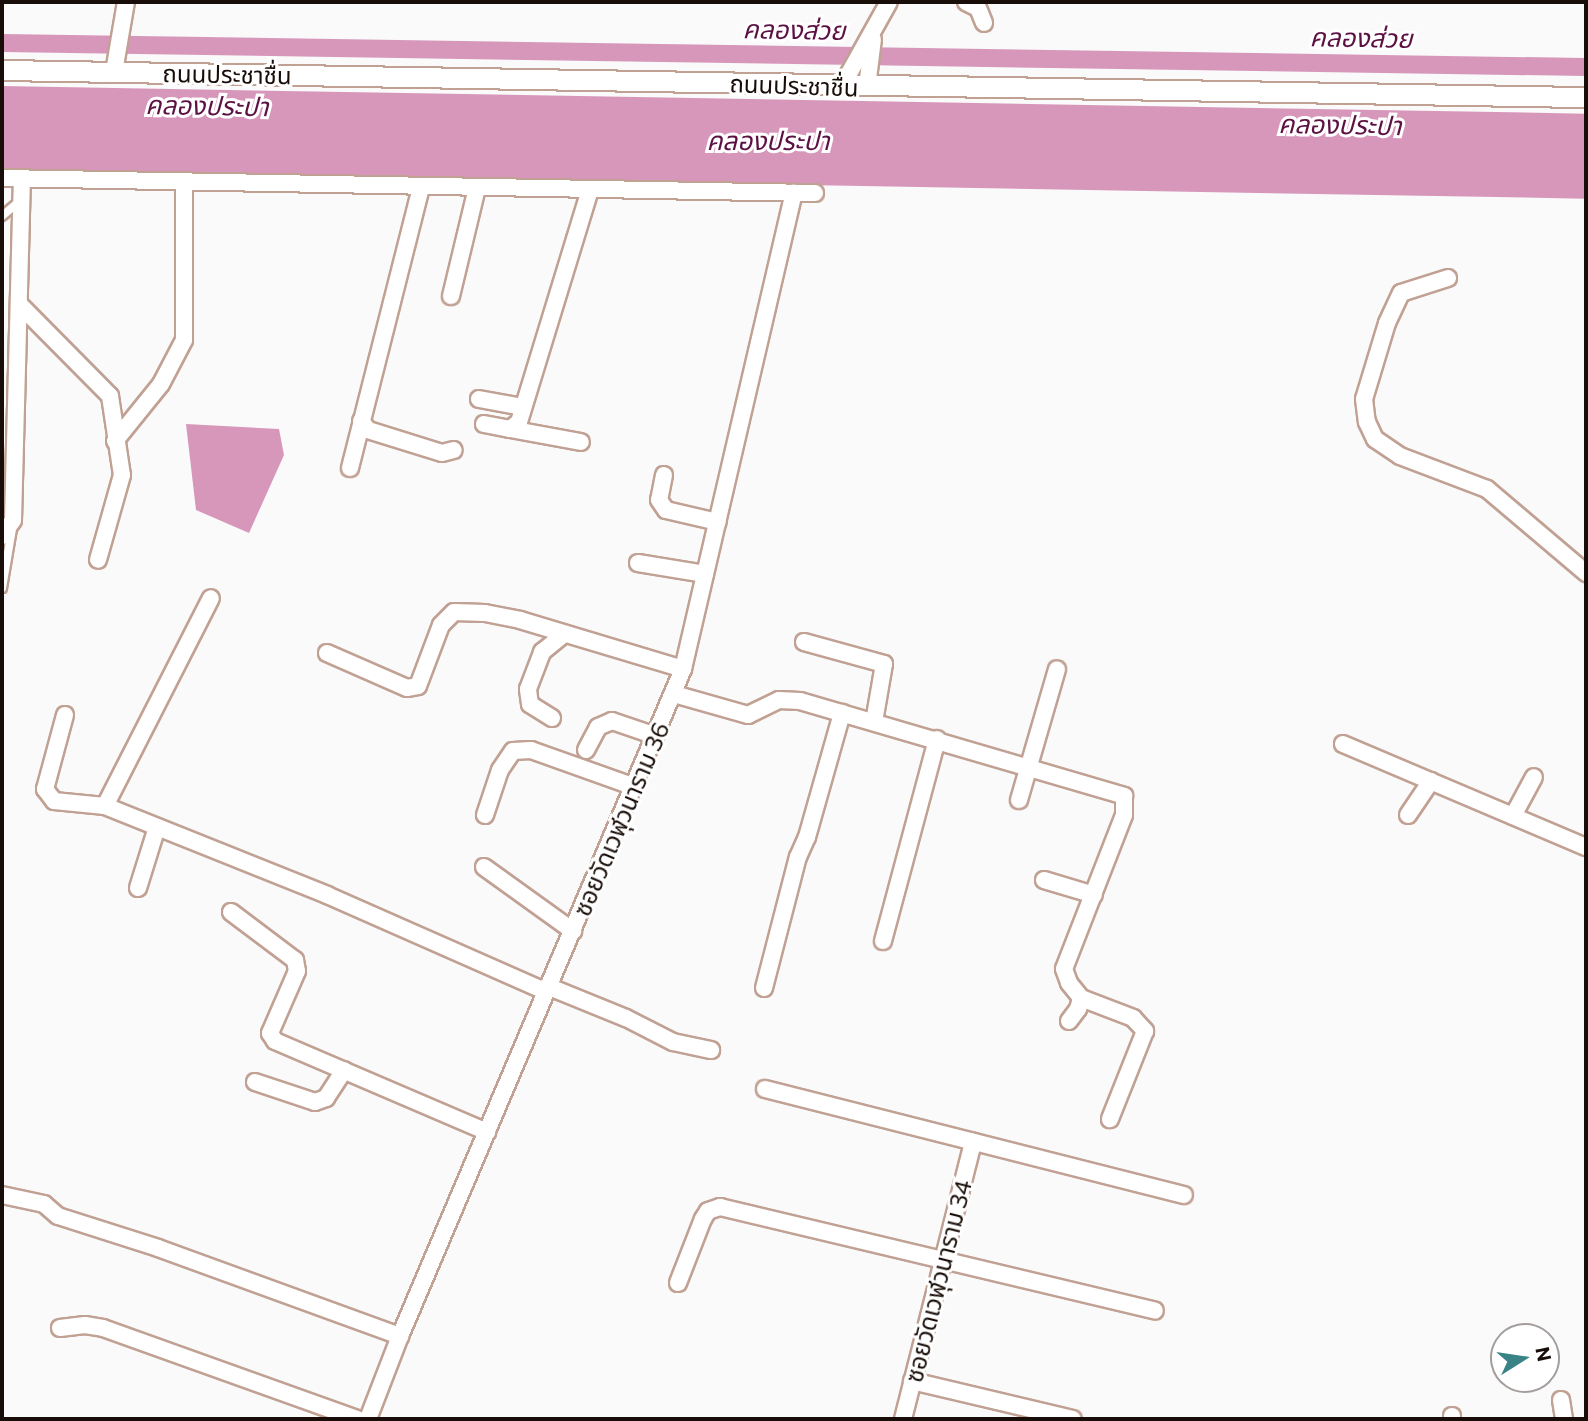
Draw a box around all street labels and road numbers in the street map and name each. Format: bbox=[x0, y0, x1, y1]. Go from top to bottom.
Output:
street label: ถนนประชาชื่น bbox=[162, 58, 292, 90]
street label: ถนนประชาชื่น bbox=[729, 68, 859, 102]
street label: ซอยวัดเวฬุวนาราม 36 bbox=[567, 718, 675, 920]
street label: ซอยวัดเวฬุวนาราม 34 bbox=[899, 1177, 977, 1385]

